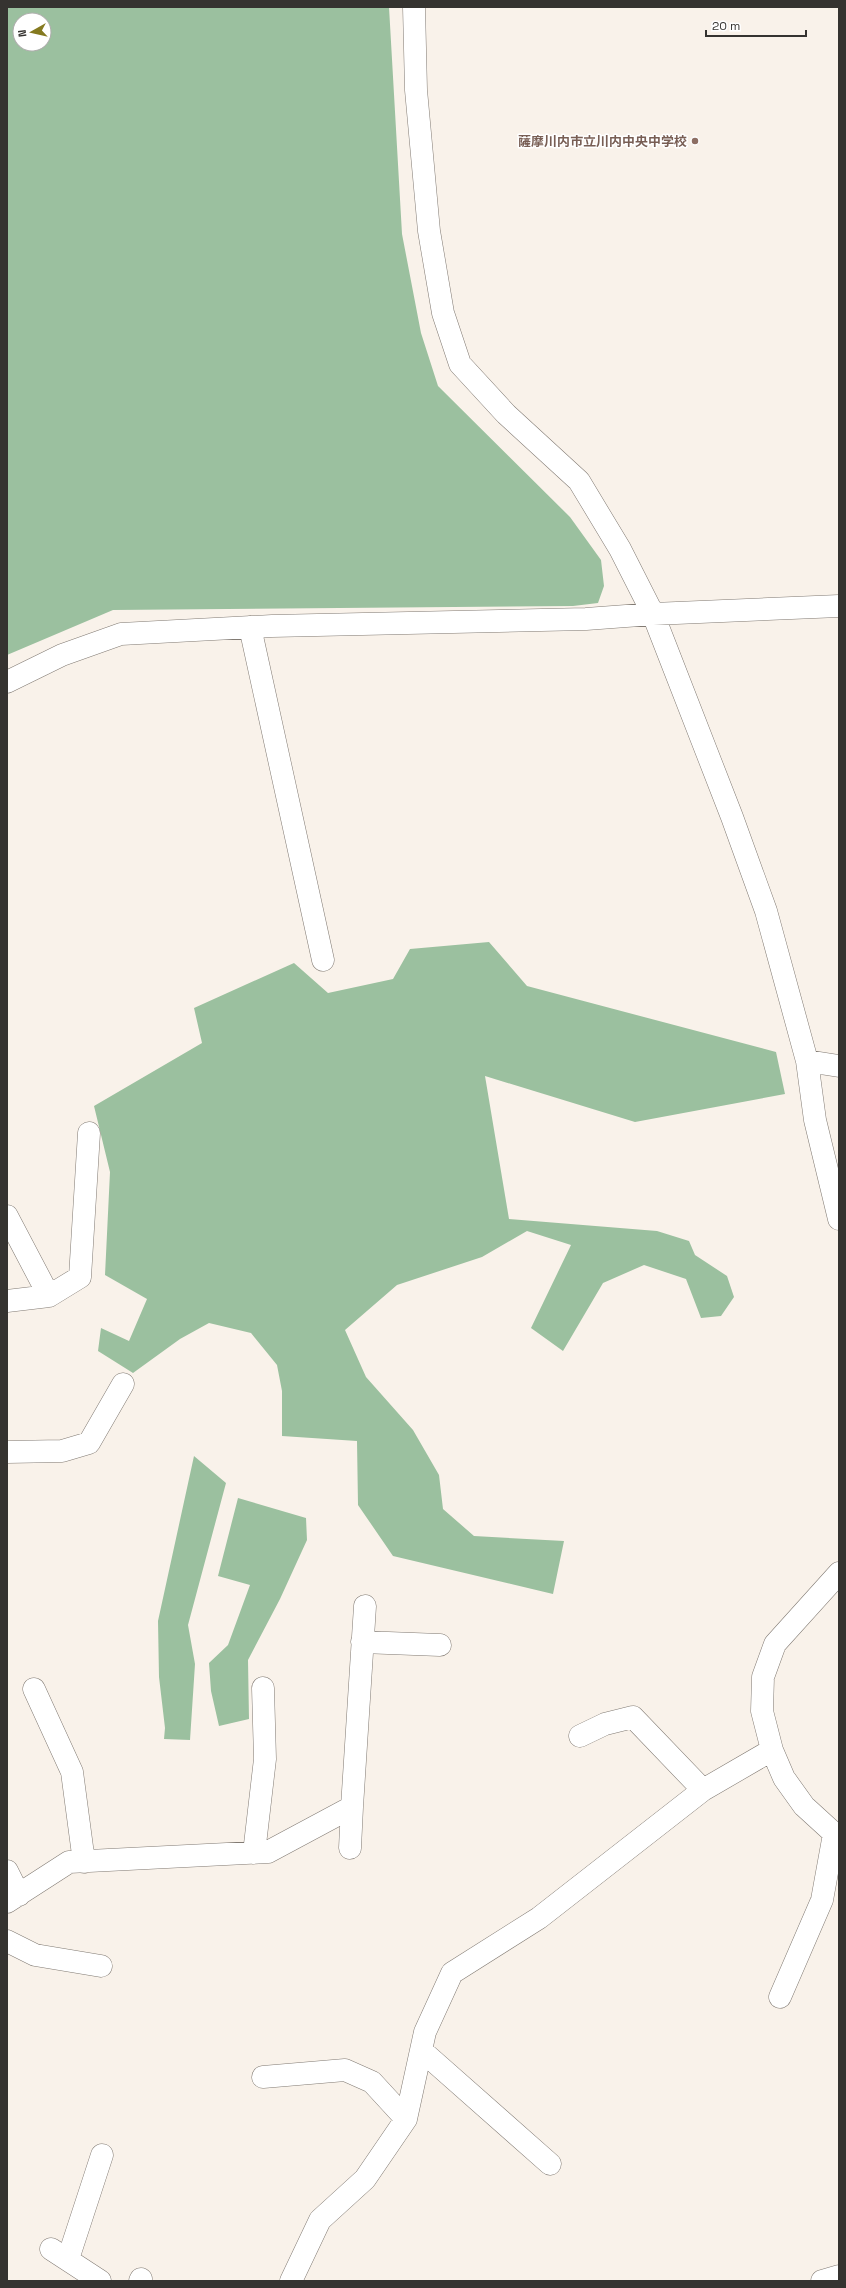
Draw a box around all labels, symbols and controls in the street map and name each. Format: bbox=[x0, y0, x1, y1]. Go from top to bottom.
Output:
north arrow bbox=[12, 12, 52, 52]
scale bar bbox=[706, 12, 806, 38]
text: 20 m bbox=[712, 18, 740, 34]
text: N bbox=[15, 29, 30, 38]
place label: 薩摩川内市立川内中央中学校 bbox=[518, 133, 687, 150]
marker: 薩摩川内市立川内中央中学校 bbox=[690, 136, 700, 146]

